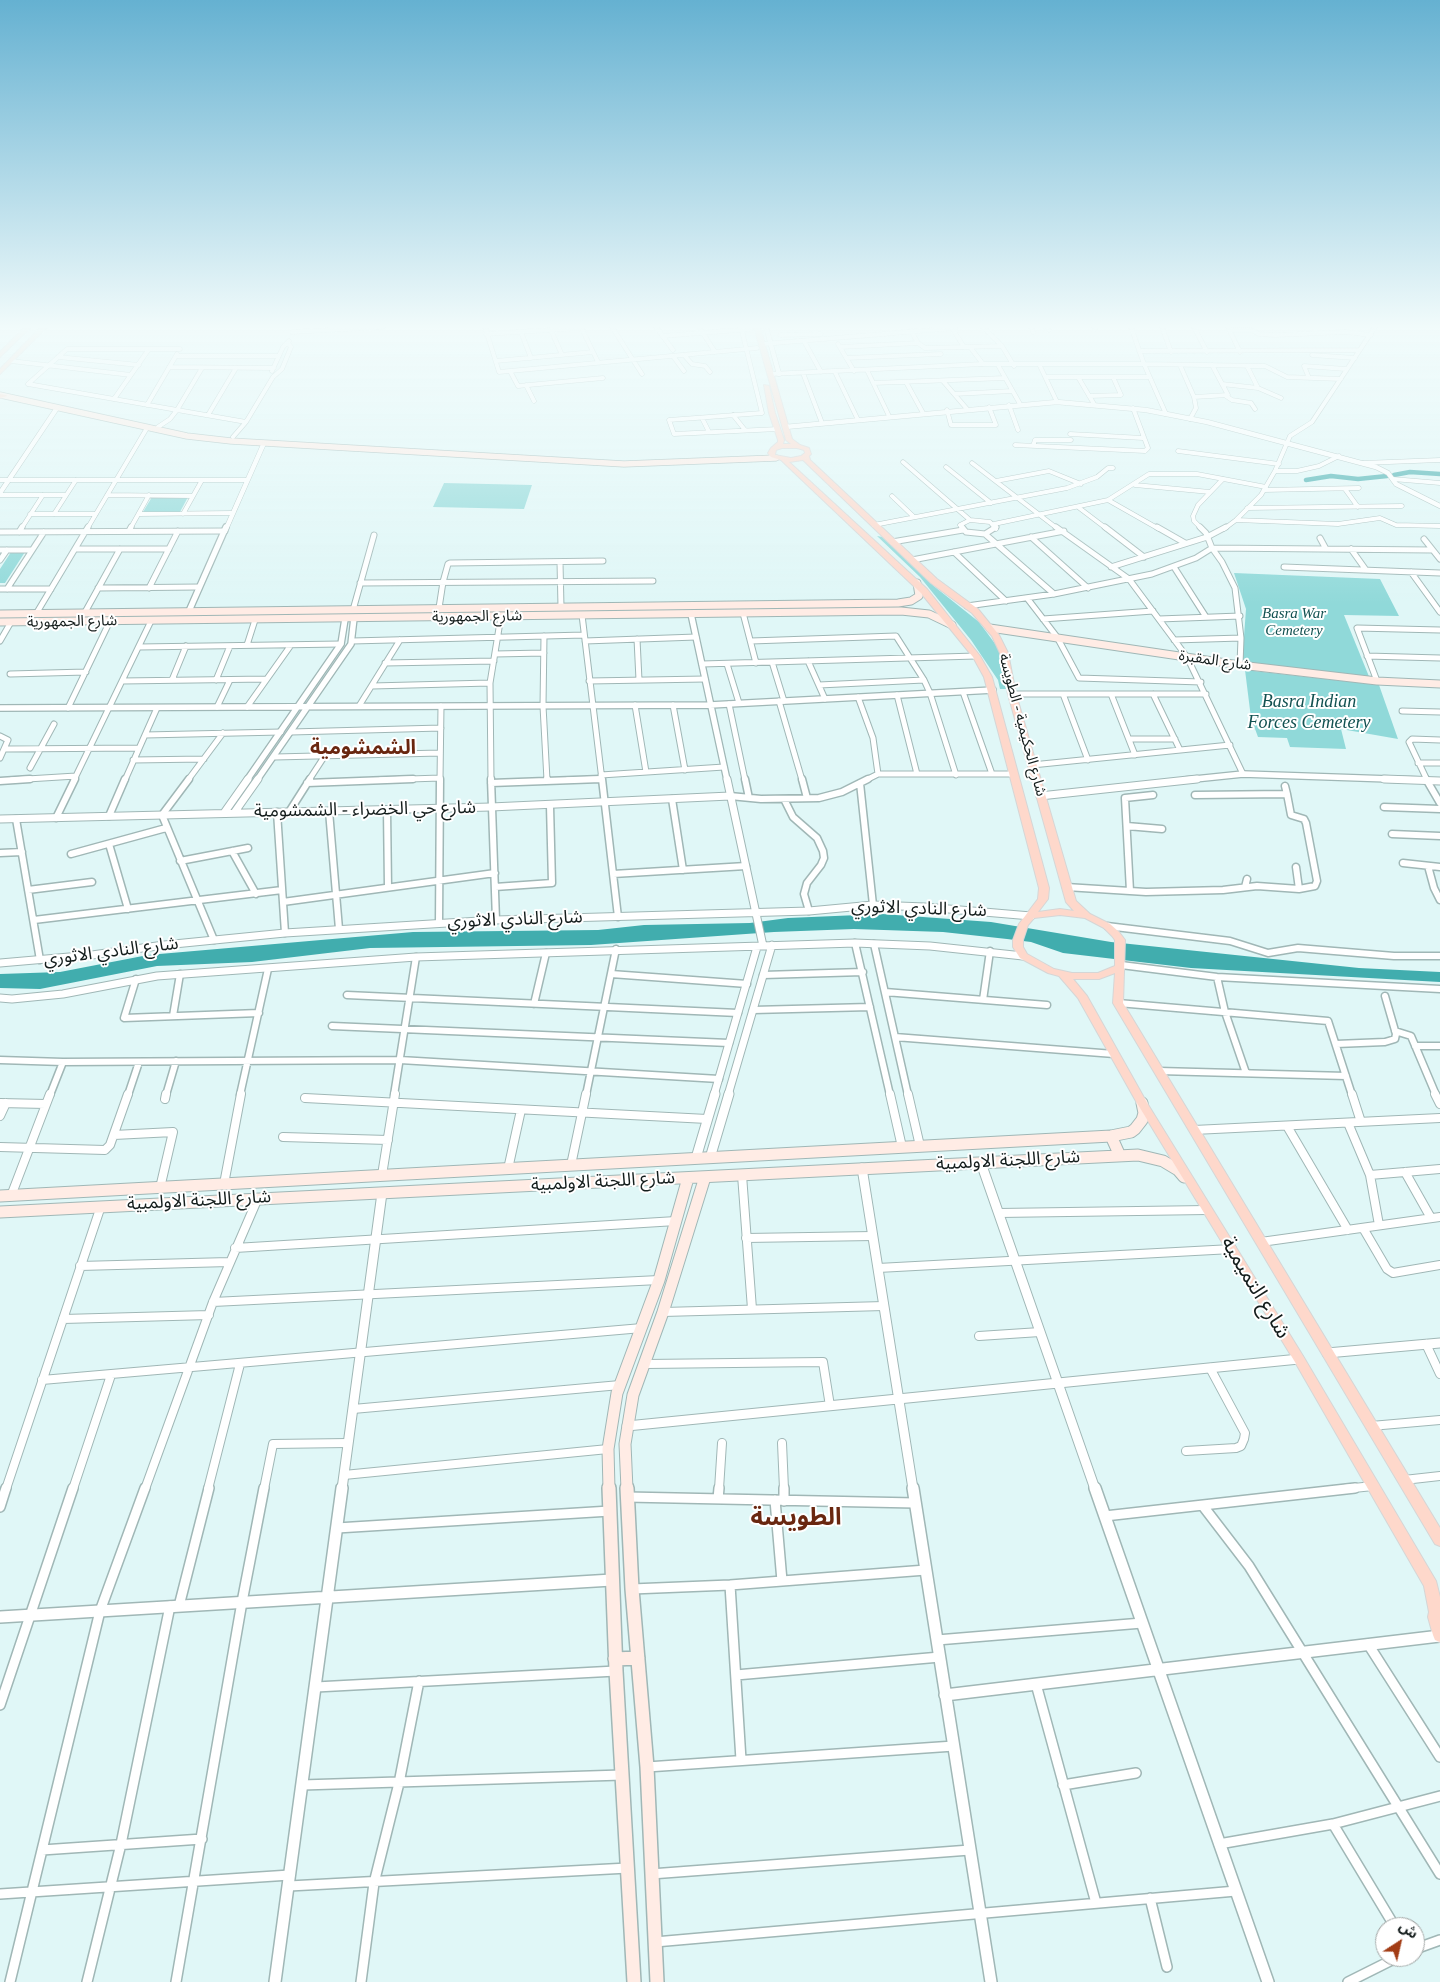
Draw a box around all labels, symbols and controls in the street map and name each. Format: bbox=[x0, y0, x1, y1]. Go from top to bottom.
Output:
park label: Basra War Cemetery bbox=[1262, 605, 1326, 640]
street label: شارع الجمهورية bbox=[432, 607, 522, 627]
street label: شارع الجمهورية bbox=[27, 612, 117, 632]
street label: شارع المقبرة bbox=[1178, 647, 1252, 675]
street label: شارع الحكيمية - الطويسة bbox=[994, 652, 1050, 798]
park label: Basra Indian Forces Cemetery bbox=[1248, 691, 1370, 734]
district label: الشمشومية bbox=[310, 737, 416, 761]
street label: شارع حي الخضراء - الشمشومية bbox=[254, 797, 476, 823]
street label: شارع النادي الاثوري bbox=[851, 896, 987, 922]
street label: شارع النادي الاثوري bbox=[447, 907, 583, 933]
street label: شارع النادي الاثوري bbox=[42, 933, 180, 971]
street label: شارع اللجنة الاولمبية bbox=[935, 1146, 1081, 1176]
street label: شارع اللجنة الاولمبية bbox=[530, 1167, 676, 1197]
street label: شارع اللجنة الاولمبية bbox=[126, 1186, 272, 1216]
street label: شارع التميمية bbox=[1215, 1232, 1295, 1344]
district label: الطويسة bbox=[751, 1505, 841, 1533]
north arrow bbox=[1375, 1917, 1425, 1967]
text: ش bbox=[1396, 1918, 1420, 1942]

